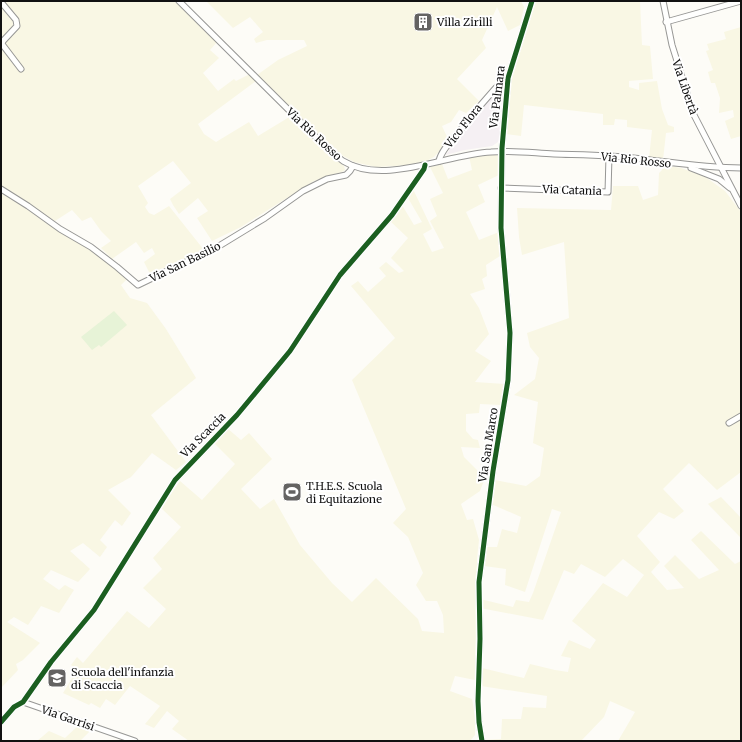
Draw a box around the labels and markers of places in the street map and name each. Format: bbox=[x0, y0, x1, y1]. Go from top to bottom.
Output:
building icon: Villa Zirilli bbox=[412, 11, 434, 33]
place label: Villa Zirilli bbox=[436, 15, 493, 29]
place label: T.H.E.S. Scuola di Equitazione bbox=[306, 479, 383, 506]
sports icon: T.H.E.S. Scuola di Equitazione bbox=[281, 481, 303, 503]
place label: Scuola dell'infanzia di Scaccia bbox=[71, 665, 174, 692]
school or university icon: Scuola dell'infanzia di Scaccia bbox=[46, 667, 68, 689]

